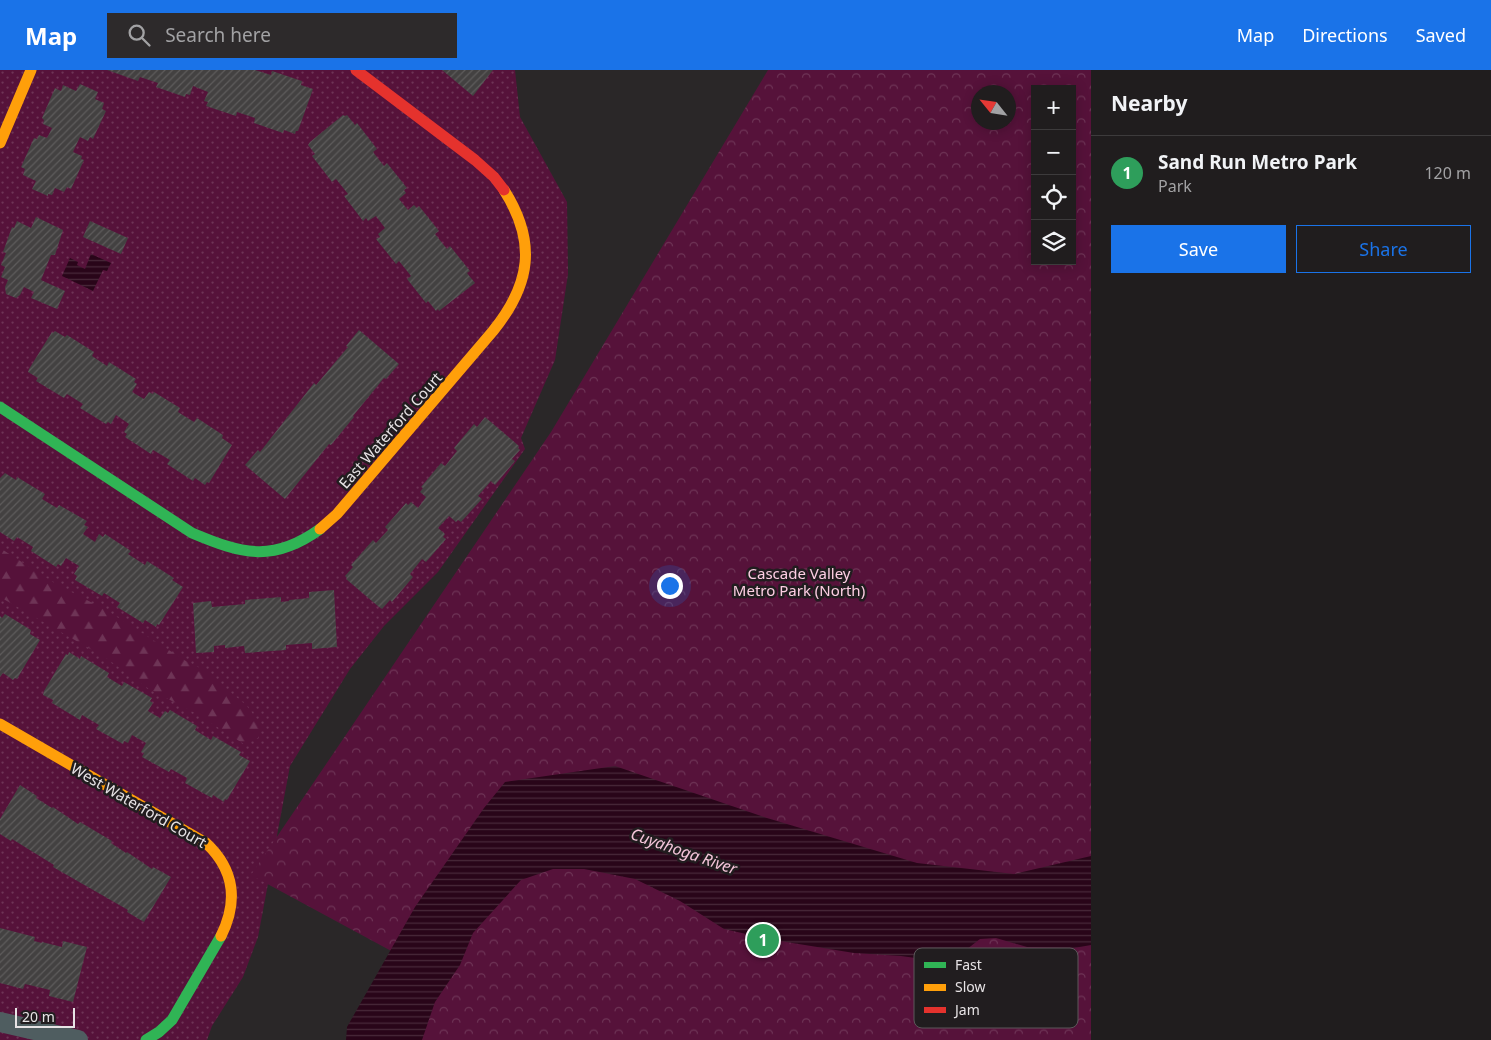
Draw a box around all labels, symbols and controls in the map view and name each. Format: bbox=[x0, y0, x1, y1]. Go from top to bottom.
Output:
search box bbox=[107, 13, 457, 58]
text: Map bbox=[25, 19, 77, 52]
icon: search bbox=[125, 21, 153, 49]
text: Search here bbox=[165, 22, 271, 48]
text: Map bbox=[1237, 23, 1274, 47]
text: Directions bbox=[1302, 23, 1388, 47]
text: Saved bbox=[1416, 23, 1466, 47]
north arrow bbox=[971, 85, 1016, 130]
map controls bbox=[1031, 85, 1076, 265]
button: + bbox=[1031, 85, 1076, 130]
text: Nearby bbox=[1111, 89, 1187, 117]
button: − bbox=[1031, 130, 1076, 175]
text: Sand Run Metro Park bbox=[1158, 149, 1357, 175]
text: 1 bbox=[1122, 162, 1132, 184]
text: 120 m bbox=[1424, 162, 1471, 184]
button: locate bbox=[1031, 175, 1076, 220]
text: Park bbox=[1158, 175, 1192, 197]
button: layers bbox=[1031, 220, 1076, 265]
button: Save bbox=[1111, 225, 1286, 273]
button: Share bbox=[1296, 225, 1471, 273]
street label: East Waterford Court bbox=[334, 367, 447, 492]
park label: Cascade Valley Metro Park (North) bbox=[733, 563, 865, 600]
your location bbox=[657, 573, 683, 599]
street label: West Waterford Court bbox=[68, 758, 211, 852]
water label: Cuyahoga River bbox=[628, 823, 741, 880]
pin: 1 bbox=[747, 921, 779, 959]
legend bbox=[914, 948, 1078, 1028]
text: Fast bbox=[955, 955, 982, 974]
text: Slow bbox=[955, 977, 986, 996]
text: Jam bbox=[953, 1000, 980, 1019]
scale bar bbox=[15, 1005, 75, 1028]
text: 20 m bbox=[22, 1007, 55, 1026]

